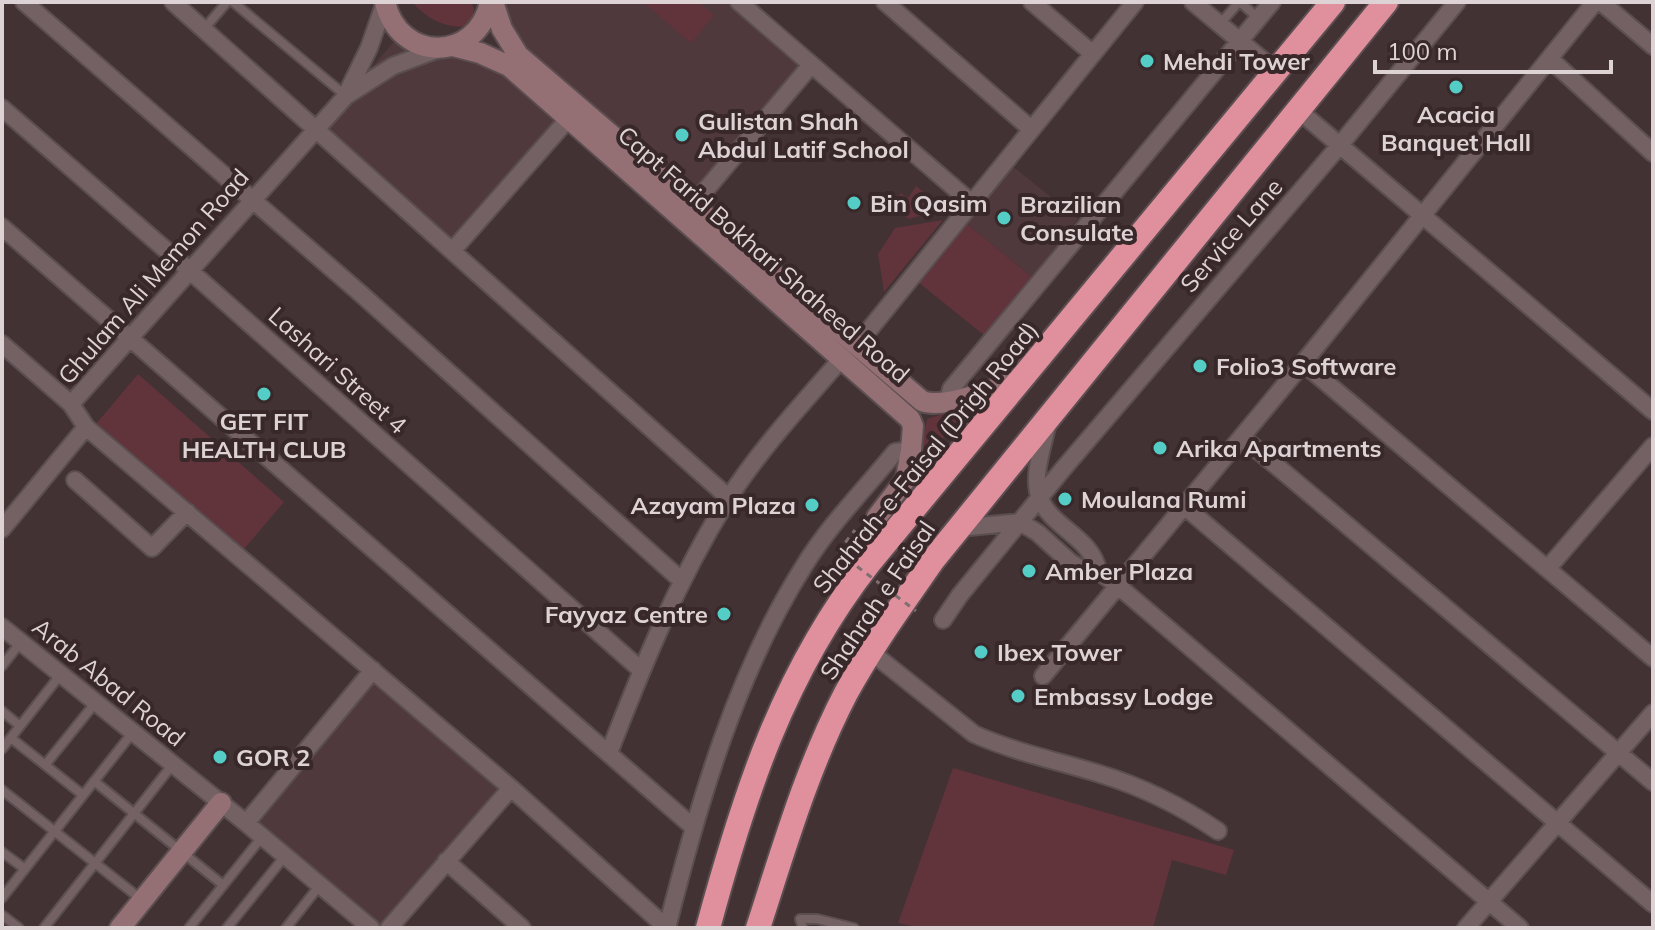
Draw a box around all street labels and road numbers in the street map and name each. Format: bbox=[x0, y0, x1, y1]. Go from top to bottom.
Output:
street label: Capt Farid Bokhari Shaheed Road bbox=[612, 119, 916, 389]
street label: Ghulam Ali Memon Road bbox=[51, 162, 255, 390]
street label: Service Lane bbox=[1173, 172, 1289, 298]
street label: Lashari Street 4 bbox=[263, 300, 413, 440]
street label: Shahrah-e-Faisal (Drigh Road) bbox=[806, 315, 1044, 599]
street label: Shahrah e Faisal bbox=[813, 515, 941, 685]
street label: Arab Abad Road bbox=[27, 611, 191, 753]

